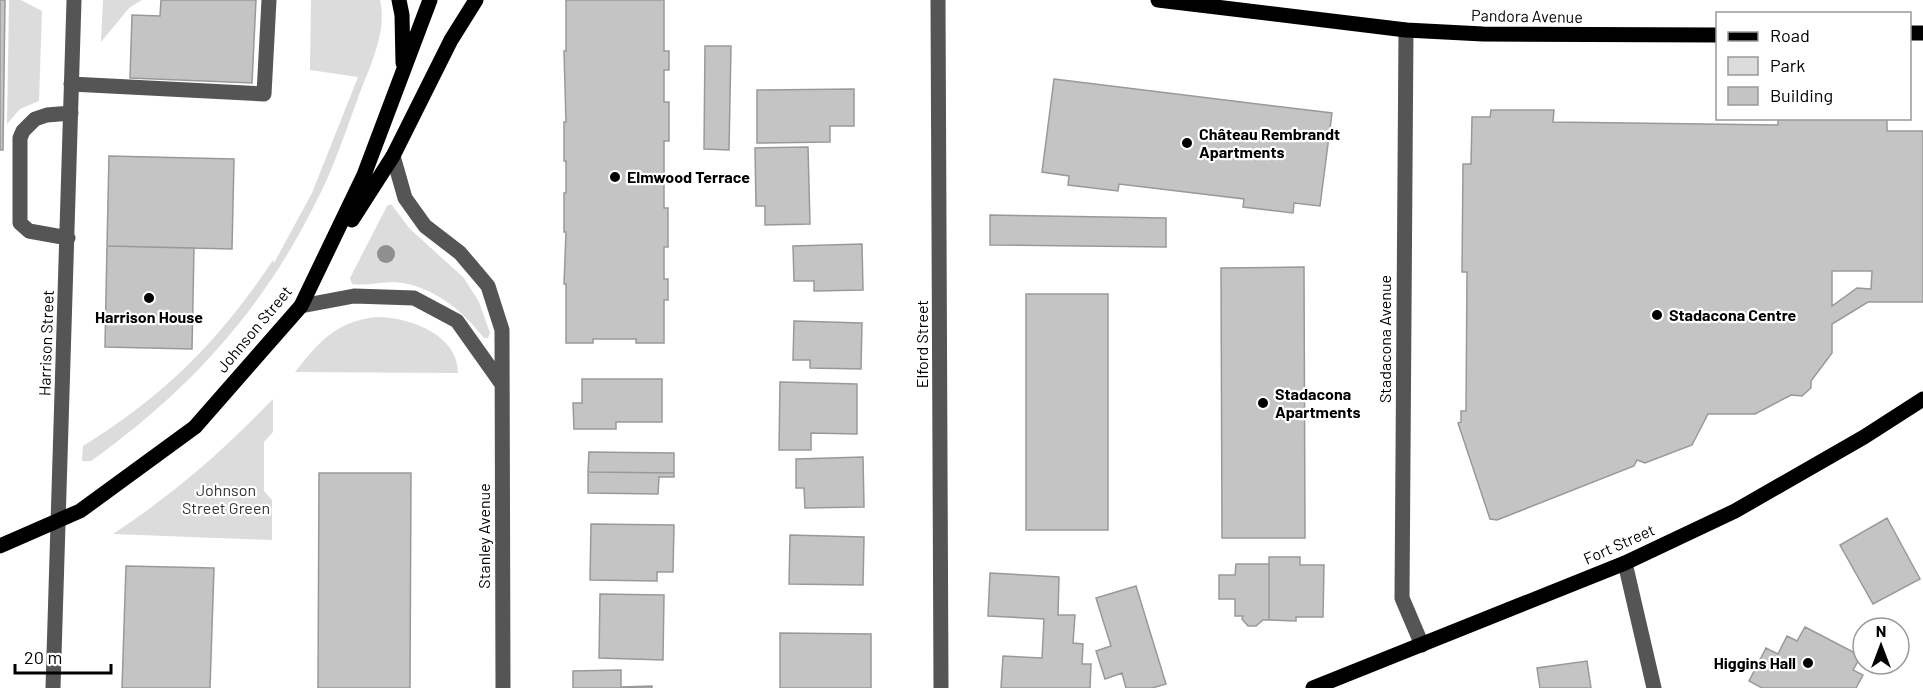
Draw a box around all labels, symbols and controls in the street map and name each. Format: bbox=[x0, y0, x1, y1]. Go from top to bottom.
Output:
street label: Pandora Avenue bbox=[1471, 5, 1583, 26]
legend bbox=[1716, 12, 1911, 120]
text: Road bbox=[1770, 24, 1810, 46]
text: Park bbox=[1770, 54, 1805, 76]
text: Building bbox=[1770, 84, 1833, 106]
place label: Château Rembrandt Apartments bbox=[1199, 124, 1340, 161]
marker: Château Rembrandt Apartments bbox=[1180, 136, 1194, 150]
place label: Elmwood Terrace bbox=[627, 167, 750, 186]
marker: Elmwood Terrace bbox=[608, 170, 622, 184]
street label: Stadacona Avenue bbox=[1375, 275, 1394, 403]
street label: Johnson Street bbox=[212, 282, 295, 376]
street label: Harrison Street bbox=[34, 290, 57, 396]
marker: Harrison House bbox=[142, 291, 156, 305]
street label: Elford Street bbox=[912, 300, 931, 388]
place label: Stadacona Centre bbox=[1669, 305, 1797, 324]
place label: Harrison House bbox=[95, 307, 203, 326]
marker: Stadacona Centre bbox=[1650, 308, 1664, 322]
place label: Stadacona Apartments bbox=[1275, 384, 1361, 421]
marker: Stadacona Apartments bbox=[1256, 396, 1270, 410]
park label: Johnson Street Green bbox=[182, 480, 270, 517]
street label: Stanley Avenue bbox=[474, 483, 493, 589]
street label: Fort Street bbox=[1580, 519, 1657, 568]
north arrow bbox=[1851, 616, 1911, 676]
text: N bbox=[1876, 621, 1886, 640]
scale bar bbox=[15, 637, 111, 675]
text: 20 m bbox=[24, 646, 62, 668]
place label: Higgins Hall bbox=[1714, 653, 1796, 672]
marker: Higgins Hall bbox=[1801, 656, 1815, 670]

